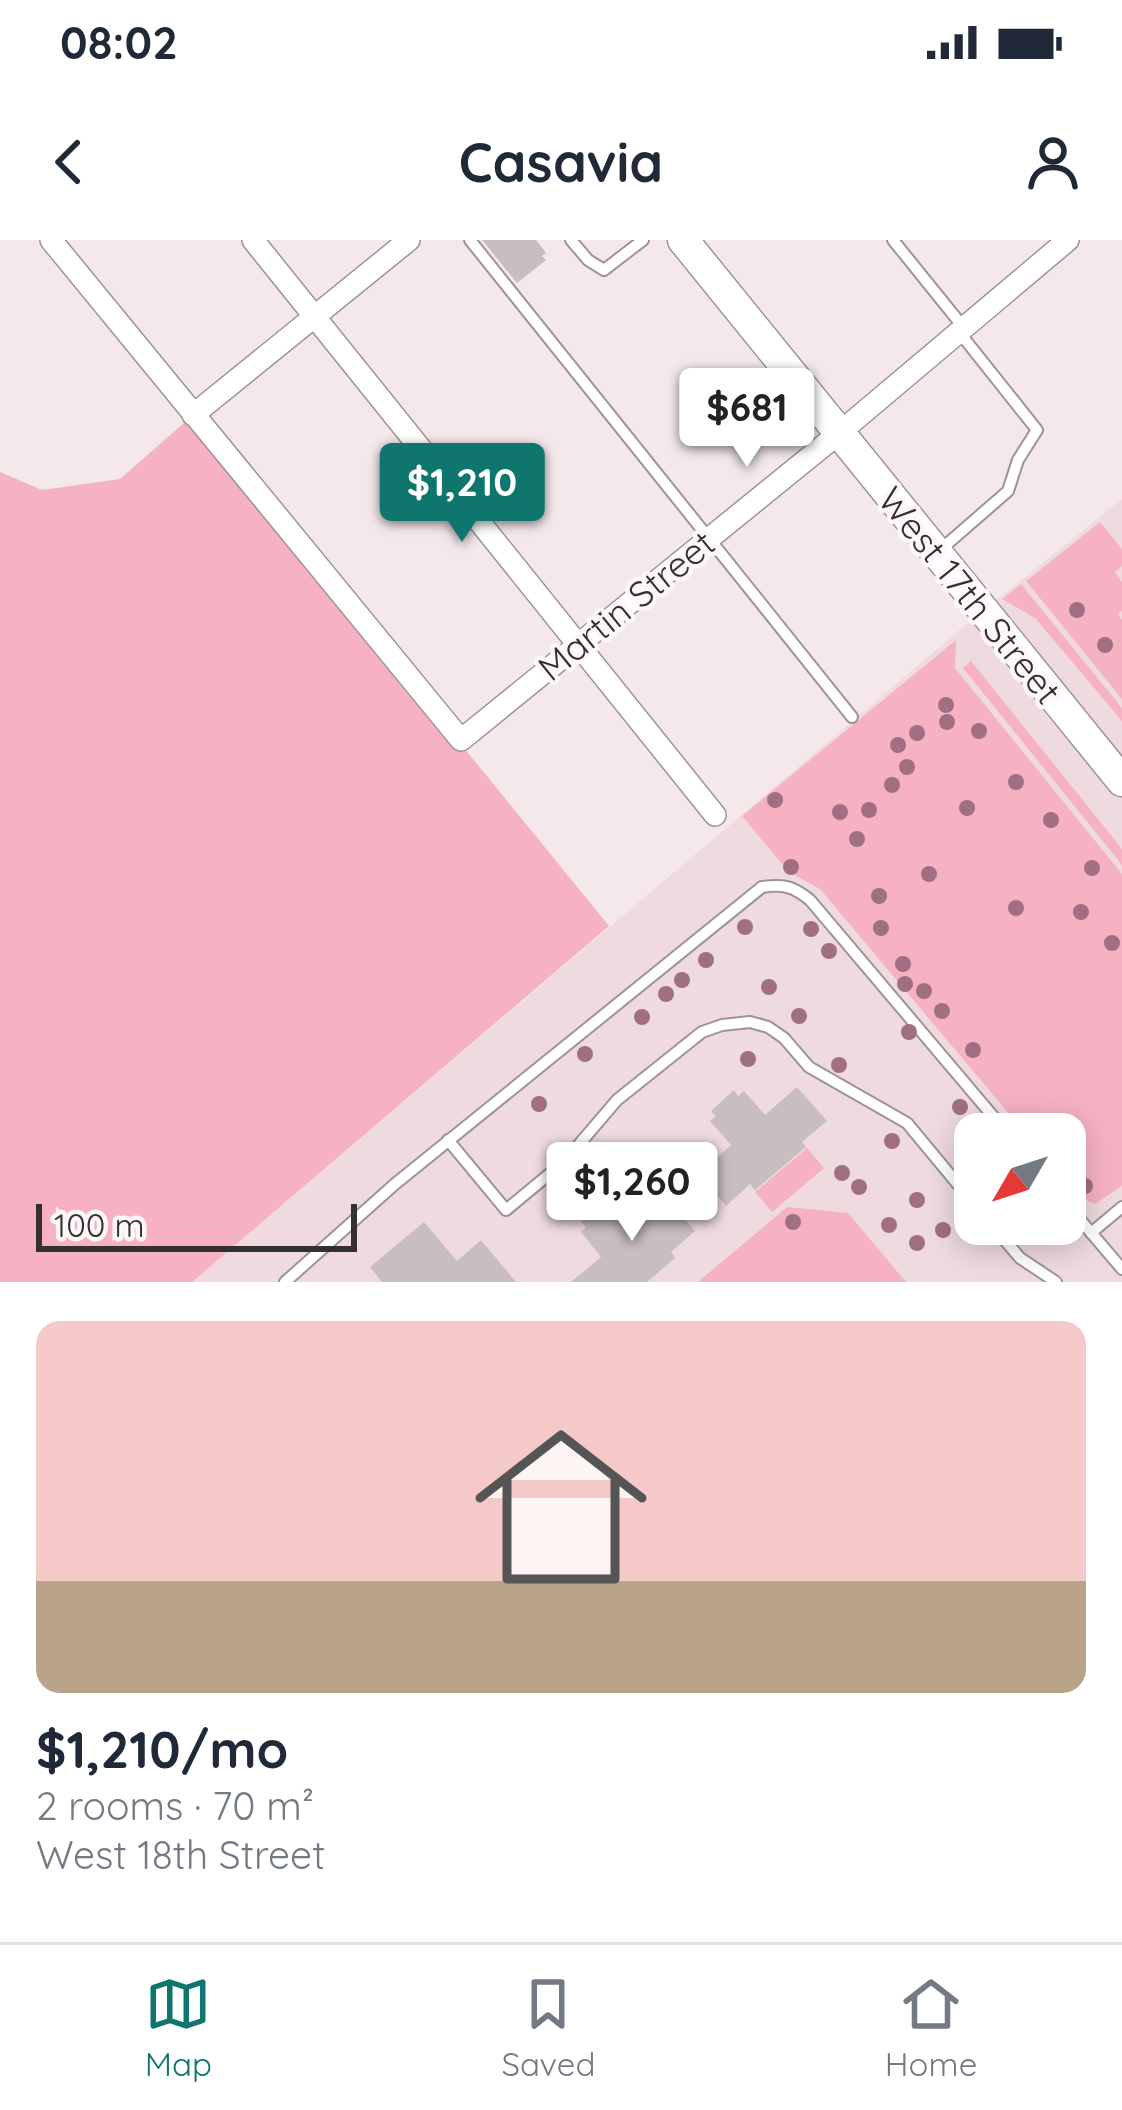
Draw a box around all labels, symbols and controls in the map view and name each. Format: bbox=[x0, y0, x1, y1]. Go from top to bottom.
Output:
text: 08:02 bbox=[60, 14, 178, 70]
text: Casavia bbox=[459, 128, 663, 196]
icon: back bbox=[36, 129, 102, 195]
icon: person bbox=[1020, 129, 1086, 195]
pin: $681 bbox=[676, 368, 818, 470]
text: $681 bbox=[706, 382, 788, 431]
pin: $1,210 bbox=[364, 443, 560, 545]
text: $1,210 bbox=[407, 457, 517, 506]
street label: West 17th Street bbox=[869, 477, 1071, 713]
street label: Martin Street bbox=[529, 520, 723, 690]
north arrow bbox=[954, 1113, 1086, 1245]
map controls bbox=[954, 1113, 1086, 1245]
pin: $1,260 bbox=[534, 1142, 730, 1244]
text: $1,260 bbox=[574, 1156, 690, 1205]
scale bar bbox=[36, 1198, 357, 1251]
text: 100 m bbox=[54, 1204, 145, 1245]
icon: home bbox=[453, 1399, 669, 1615]
text: $1,210/mo bbox=[36, 1717, 288, 1781]
text: 2 rooms · 70 m² bbox=[36, 1781, 314, 1830]
text: West 18th Street bbox=[36, 1830, 325, 1879]
tab: Map bbox=[145, 1971, 212, 2084]
tab: Saved bbox=[501, 1971, 595, 2084]
tab: Home bbox=[885, 1971, 977, 2084]

